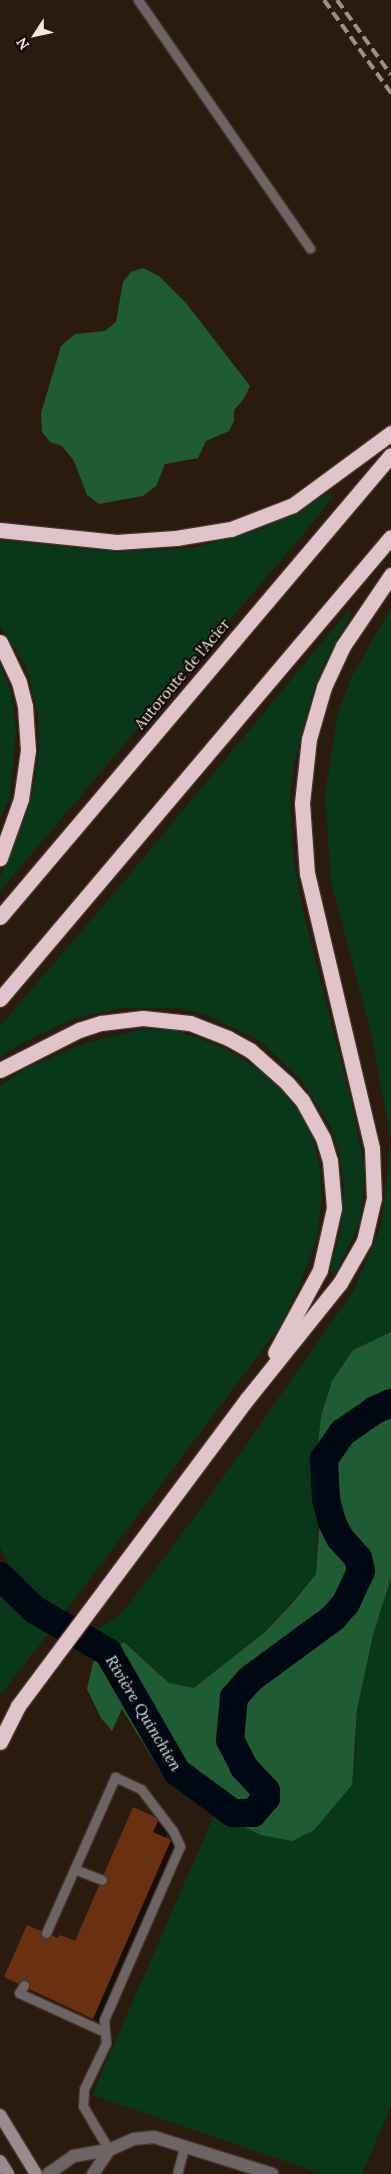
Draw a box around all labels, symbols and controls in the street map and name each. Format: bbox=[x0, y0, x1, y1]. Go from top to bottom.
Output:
north arrow bbox=[10, 10, 60, 60]
text: N bbox=[12, 34, 33, 53]
street label: Autoroute de l'Acier bbox=[131, 615, 233, 733]
water label: Rivière Quinchien bbox=[102, 1652, 186, 1774]

